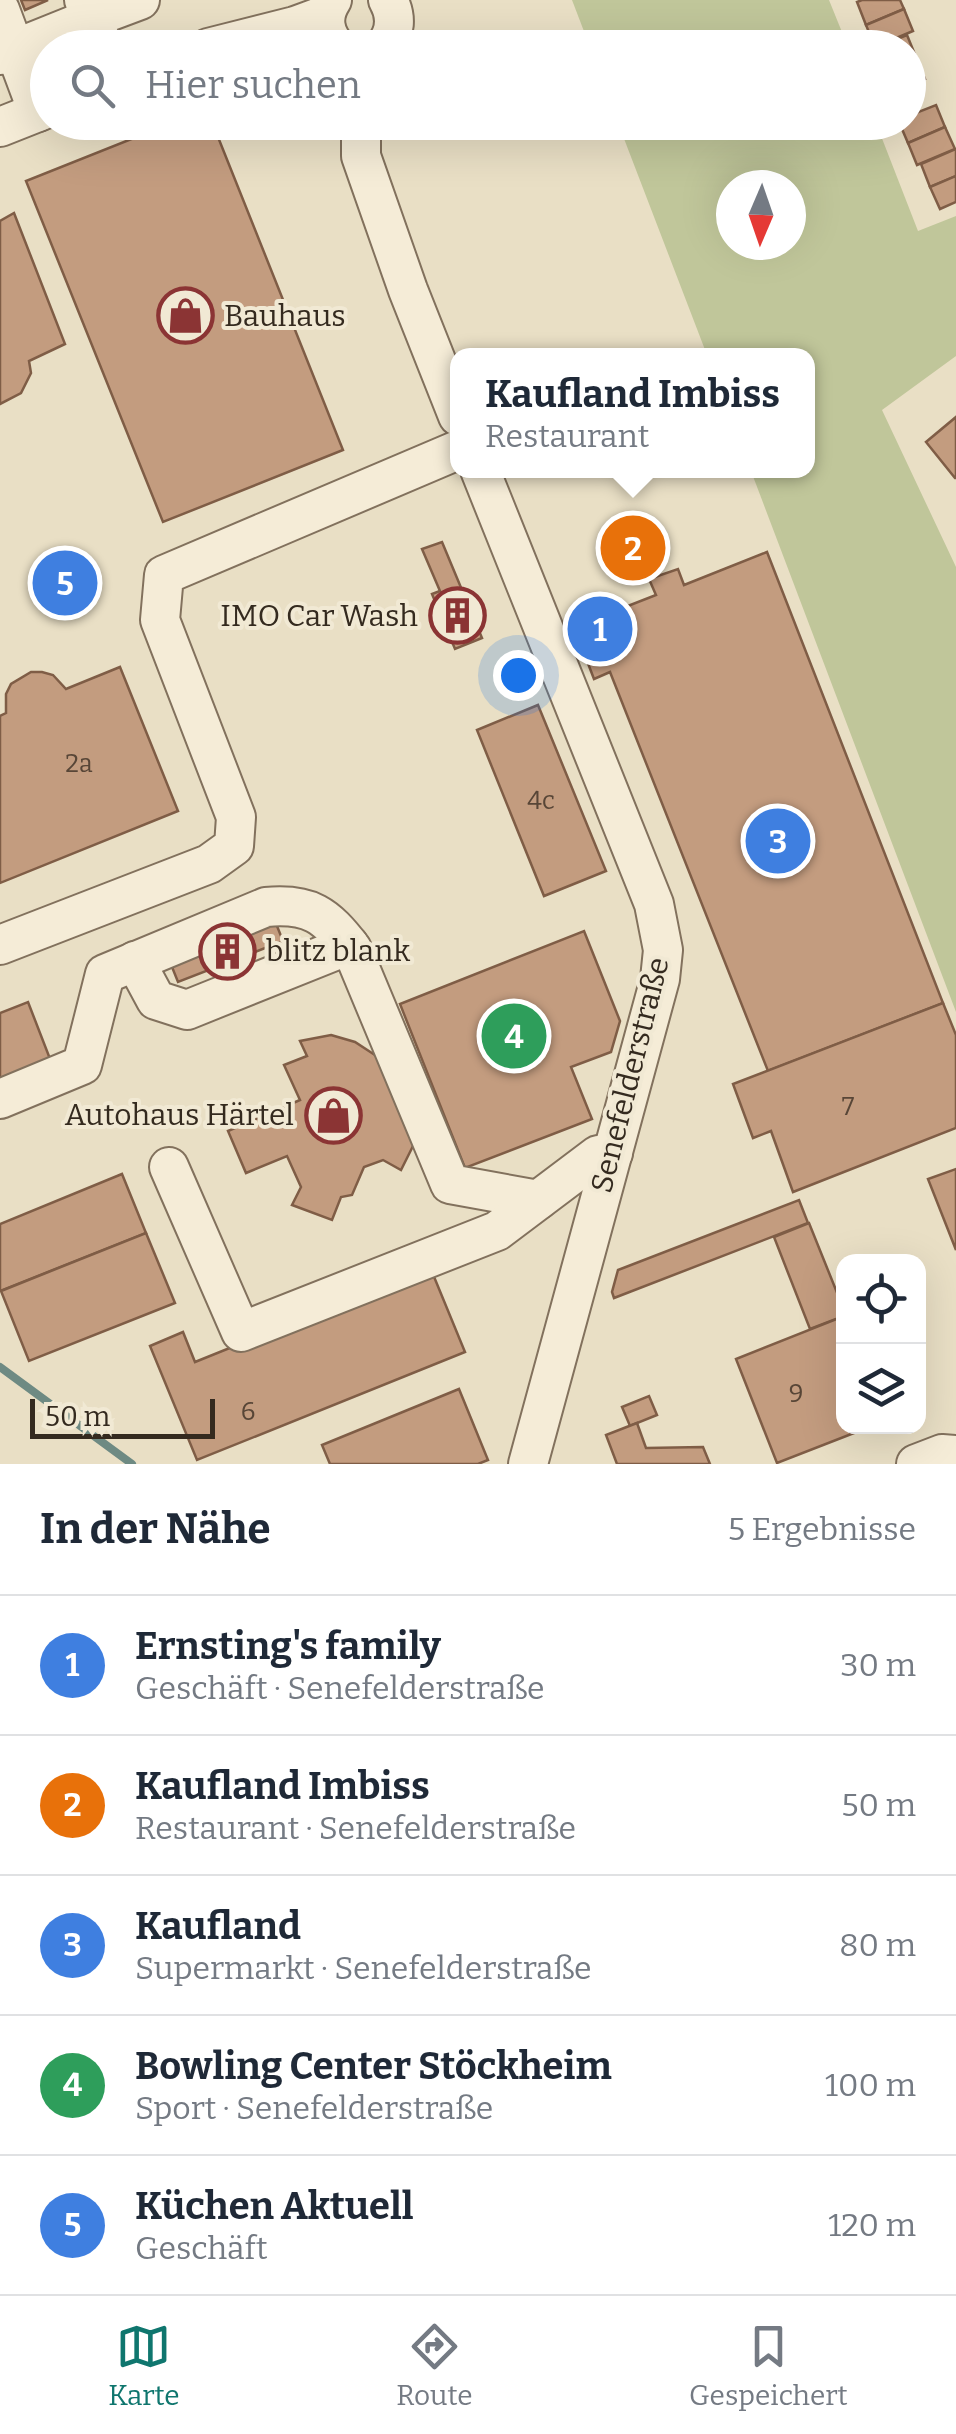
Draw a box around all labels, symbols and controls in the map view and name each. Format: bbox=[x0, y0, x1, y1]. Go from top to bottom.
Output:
search box bbox=[30, 30, 926, 140]
icon: search bbox=[65, 58, 120, 113]
text: Hier suchen bbox=[145, 62, 361, 108]
north arrow bbox=[716, 170, 806, 260]
shop icon: Bauhaus bbox=[155, 286, 215, 346]
place label: Bauhaus bbox=[224, 298, 346, 334]
popup bbox=[450, 348, 815, 478]
text: Kaufland Imbiss bbox=[485, 371, 780, 417]
text: Restaurant bbox=[485, 417, 649, 455]
pin: 2 bbox=[600, 510, 666, 586]
pin: 5 bbox=[32, 546, 98, 620]
building icon: IMO Car Wash bbox=[427, 586, 487, 646]
pin: 1 bbox=[568, 592, 632, 666]
place label: IMO Car Wash bbox=[220, 598, 418, 634]
your location bbox=[493, 650, 544, 701]
house number: 2a bbox=[65, 749, 93, 779]
house number: 4c bbox=[527, 786, 555, 816]
pin: 3 bbox=[746, 804, 810, 878]
building icon: blitz blank bbox=[197, 921, 257, 981]
place label: blitz blank bbox=[266, 933, 410, 969]
street label: Senefelderstraße bbox=[583, 954, 677, 1196]
pin: 4 bbox=[482, 998, 546, 1074]
shop icon: Autohaus Härtel bbox=[303, 1085, 363, 1145]
house number: 7 bbox=[842, 1092, 855, 1122]
place label: Autohaus Härtel bbox=[65, 1097, 294, 1133]
map controls bbox=[836, 1254, 926, 1434]
button: locate bbox=[836, 1254, 926, 1344]
button: layers bbox=[836, 1344, 926, 1434]
house number: 9 bbox=[789, 1379, 803, 1409]
scale bar bbox=[30, 1394, 215, 1438]
house number: 6 bbox=[241, 1397, 255, 1427]
text: 50 m bbox=[45, 1400, 110, 1433]
text: In der Nähe bbox=[40, 1504, 271, 1554]
text: 5 Ergebnisse bbox=[728, 1510, 916, 1548]
text: Ernsting's family bbox=[135, 1623, 441, 1669]
text: 1 bbox=[66, 1646, 79, 1684]
text: 30 m bbox=[840, 1646, 916, 1684]
text: Geschäft · Senefelderstraße bbox=[135, 1669, 544, 1707]
text: Kaufland Imbiss bbox=[135, 1763, 430, 1809]
text: 2 bbox=[63, 1786, 82, 1824]
text: 50 m bbox=[841, 1786, 916, 1824]
text: Restaurant · Senefelderstraße bbox=[135, 1809, 576, 1847]
text: Kaufland bbox=[135, 1903, 301, 1949]
text: 3 bbox=[63, 1926, 82, 1964]
text: 80 m bbox=[839, 1926, 916, 1964]
text: Supermarkt · Senefelderstraße bbox=[135, 1949, 591, 1987]
text: Bowling Center Stöckheim bbox=[135, 2043, 612, 2089]
text: 4 bbox=[63, 2066, 82, 2104]
text: 100 m bbox=[825, 2066, 916, 2104]
text: Sport · Senefelderstraße bbox=[135, 2089, 493, 2127]
text: Küchen Aktuell bbox=[135, 2183, 414, 2229]
text: 5 bbox=[64, 2206, 81, 2244]
text: 120 m bbox=[828, 2206, 916, 2244]
text: Geschäft bbox=[135, 2229, 268, 2267]
tab: Karte bbox=[108, 2319, 180, 2412]
tab: Route bbox=[396, 2319, 473, 2412]
tab: Gespeichert bbox=[689, 2319, 848, 2412]

